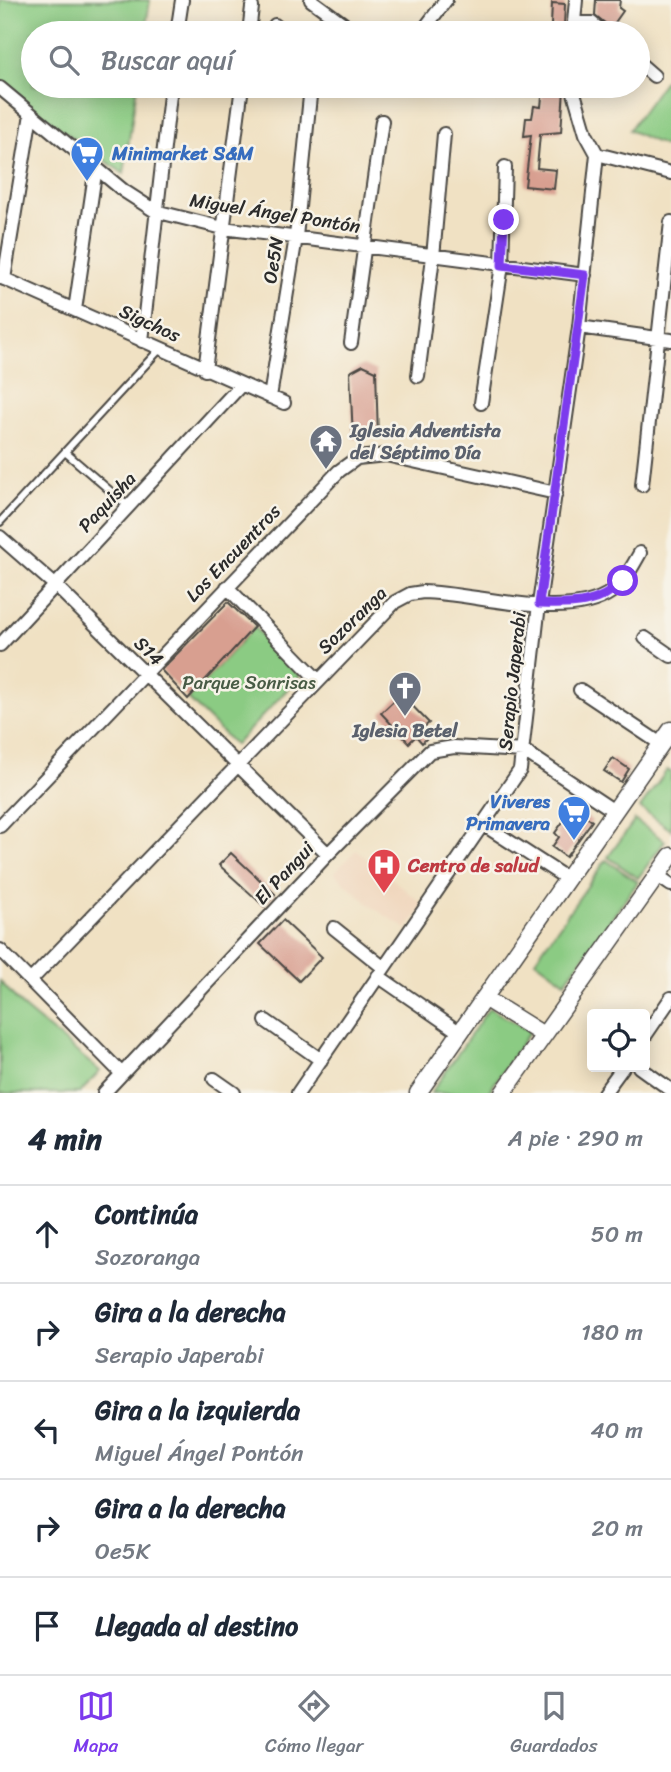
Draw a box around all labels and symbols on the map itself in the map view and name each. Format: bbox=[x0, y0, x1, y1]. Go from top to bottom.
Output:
supermarket icon: Minimarket S&M bbox=[68, 134, 106, 183]
place label: Minimarket S&M bbox=[111, 137, 254, 170]
street label: Miguel Ángel Pontón bbox=[187, 183, 363, 243]
route end bbox=[488, 204, 519, 235]
street label: Oe5N bbox=[253, 234, 293, 286]
street label: Sigchos bbox=[114, 294, 186, 352]
place label: Iglesia Adventista del Séptimo Día bbox=[349, 414, 501, 469]
temple icon: Iglesia Adventista del Séptimo Día bbox=[307, 422, 345, 471]
street label: Paquisha bbox=[70, 463, 145, 540]
street label: Los Encuentros bbox=[177, 496, 289, 610]
route start bbox=[607, 565, 638, 596]
street label: Sozoranga bbox=[309, 578, 395, 662]
street label: Serapio Japerabi bbox=[488, 609, 536, 752]
street label: S14 bbox=[126, 628, 172, 674]
park label: Parque Sonrisas bbox=[182, 666, 316, 699]
church icon: Iglesia Betel bbox=[386, 669, 424, 718]
place label: Iglesia Betel bbox=[351, 714, 459, 747]
place label: Viveres Primavera bbox=[466, 785, 551, 840]
supermarket icon: Viveres Primavera bbox=[555, 793, 593, 842]
street label: El Pangui bbox=[246, 833, 323, 913]
hospital icon: Centro de salud bbox=[365, 846, 403, 895]
place label: Centro de salud bbox=[407, 849, 541, 882]

